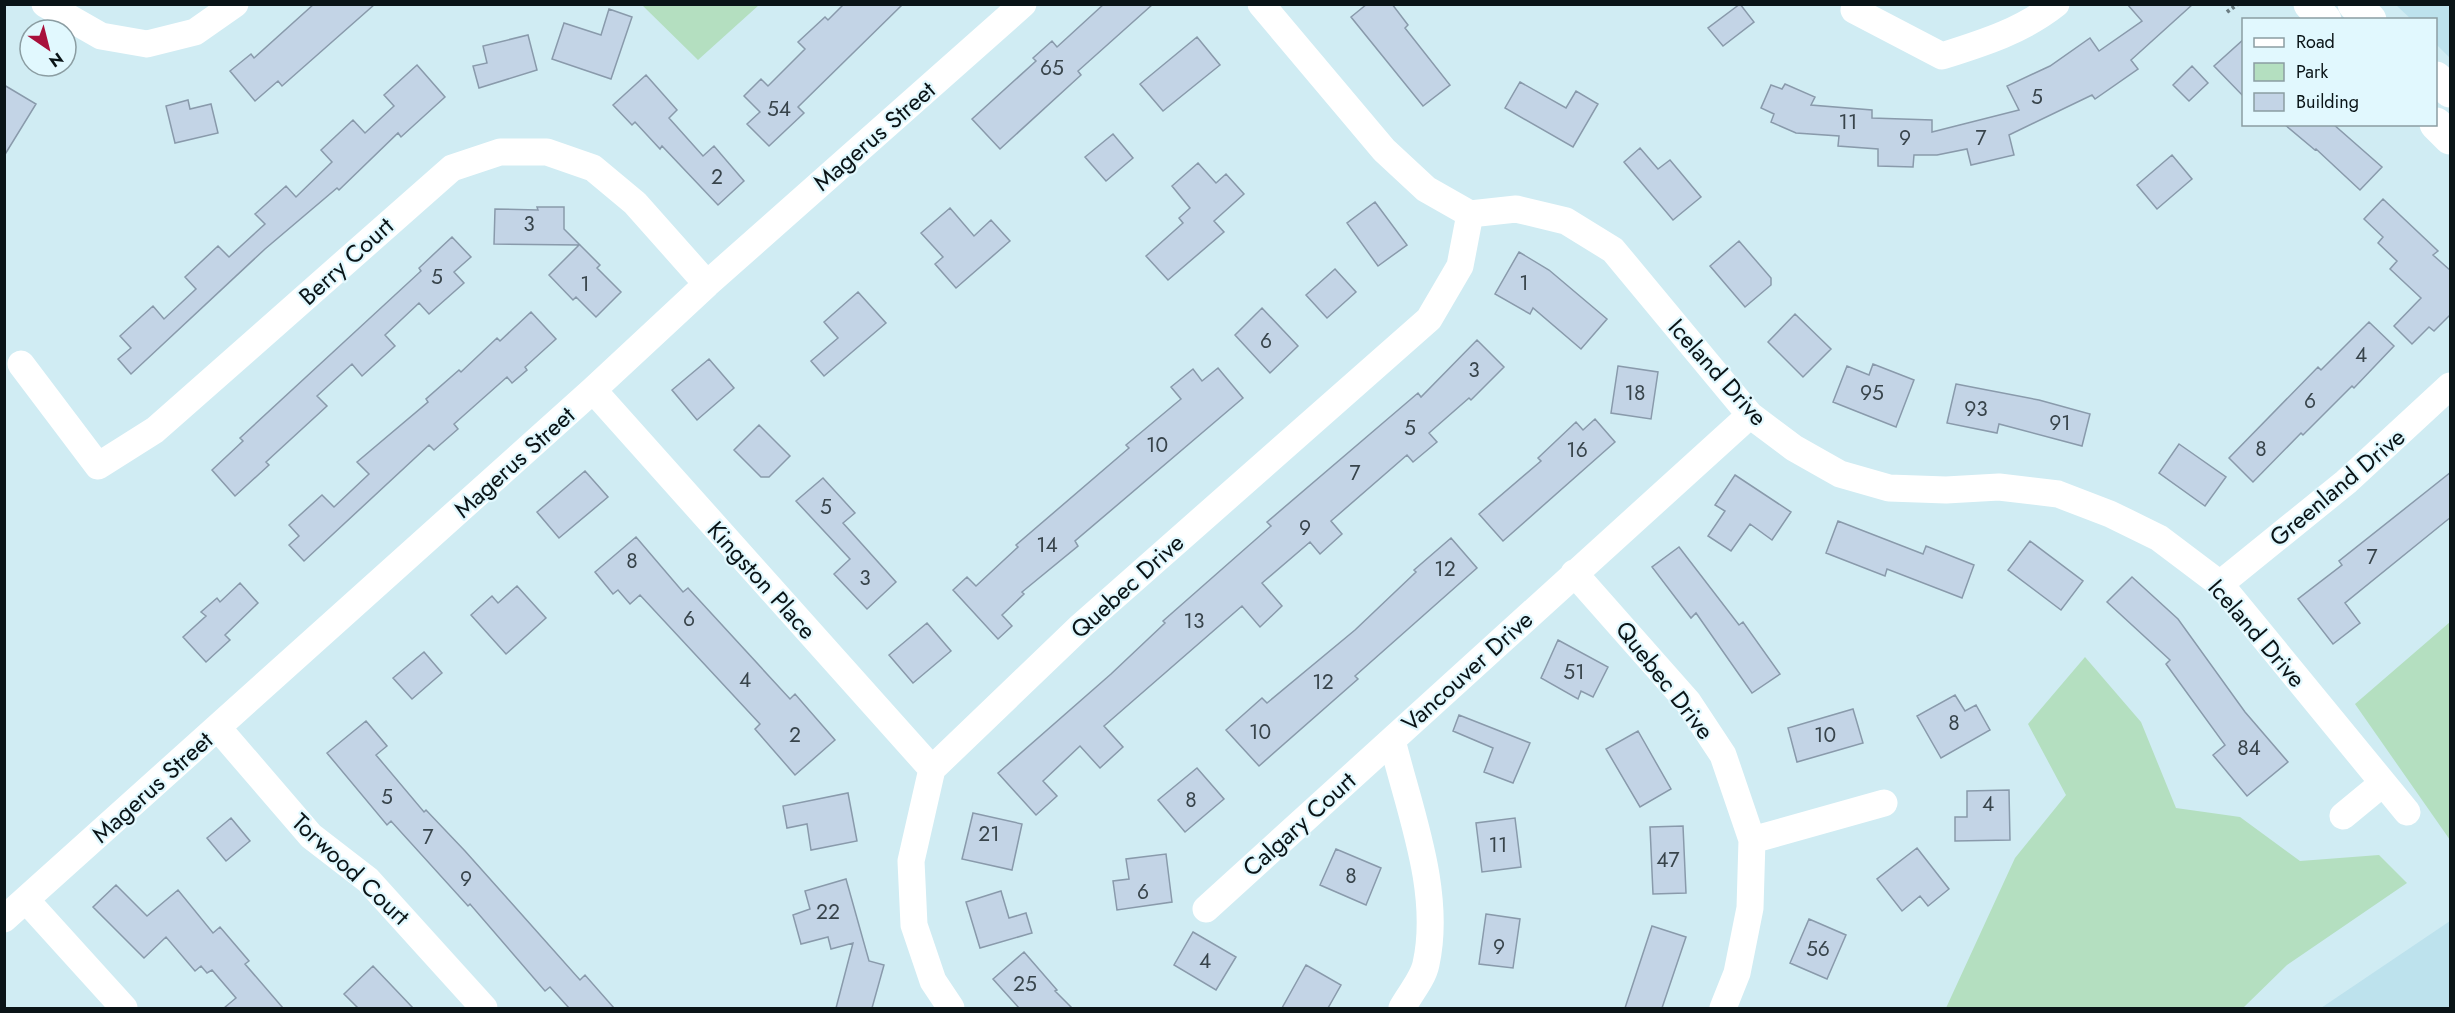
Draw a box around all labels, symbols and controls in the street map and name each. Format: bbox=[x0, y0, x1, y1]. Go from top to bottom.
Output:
north arrow bbox=[18, 18, 78, 78]
legend bbox=[2242, 18, 2437, 126]
text: Road bbox=[2296, 29, 2335, 55]
text: N bbox=[45, 47, 68, 73]
house number: 65 bbox=[1040, 53, 1064, 83]
text: Park bbox=[2296, 59, 2328, 85]
street label: Magerus Street bbox=[805, 73, 943, 199]
house number: 5 bbox=[2031, 82, 2043, 112]
text: Building bbox=[2296, 89, 2359, 115]
house number: 54 bbox=[767, 94, 791, 124]
house number: 11 bbox=[1839, 107, 1857, 137]
house number: 9 bbox=[1899, 123, 1911, 153]
house number: 7 bbox=[1975, 123, 1987, 153]
house number: 2 bbox=[711, 162, 723, 192]
street label: Berry Court bbox=[291, 209, 401, 313]
house number: 3 bbox=[523, 209, 535, 239]
house number: 5 bbox=[431, 262, 443, 292]
house number: 1 bbox=[1519, 268, 1529, 298]
house number: 1 bbox=[580, 269, 590, 299]
street label: Iceland Drive bbox=[1660, 311, 1776, 433]
house number: 6 bbox=[1260, 326, 1272, 356]
house number: 4 bbox=[2355, 340, 2367, 370]
house number: 3 bbox=[1468, 355, 1480, 385]
house number: 18 bbox=[1625, 378, 1645, 408]
house number: 95 bbox=[1860, 378, 1884, 408]
house number: 6 bbox=[2304, 386, 2316, 416]
house number: 93 bbox=[1964, 394, 1988, 424]
street label: Magerus Street bbox=[446, 398, 582, 526]
house number: 91 bbox=[2049, 408, 2071, 438]
house number: 5 bbox=[1404, 413, 1416, 443]
street label: Greenland Drive bbox=[2262, 420, 2412, 554]
house number: 10 bbox=[1146, 430, 1168, 460]
house number: 8 bbox=[2255, 434, 2267, 464]
house number: 16 bbox=[1566, 435, 1588, 465]
house number: 7 bbox=[1349, 458, 1361, 488]
house number: 5 bbox=[820, 492, 832, 522]
street label: Kingston Place bbox=[699, 513, 825, 647]
house number: 9 bbox=[1299, 513, 1311, 543]
street label: Quebec Drive bbox=[1063, 525, 1191, 647]
house number: 14 bbox=[1036, 530, 1058, 560]
house number: 7 bbox=[2366, 542, 2378, 572]
house number: 8 bbox=[626, 546, 638, 576]
house number: 12 bbox=[1434, 554, 1456, 584]
house number: 3 bbox=[859, 563, 871, 593]
street label: Iceland Drive bbox=[2200, 571, 2314, 695]
street label: Vancouver Drive bbox=[1394, 602, 1540, 740]
house number: 6 bbox=[683, 604, 695, 634]
house number: 13 bbox=[1184, 606, 1204, 636]
street label: Quebec Drive bbox=[1608, 613, 1722, 747]
house number: 51 bbox=[1563, 657, 1585, 687]
house number: 4 bbox=[739, 665, 751, 695]
house number: 12 bbox=[1312, 667, 1334, 697]
house number: 8 bbox=[1948, 708, 1960, 738]
house number: 10 bbox=[1249, 717, 1271, 747]
house number: 2 bbox=[789, 720, 801, 750]
house number: 10 bbox=[1814, 720, 1836, 750]
street label: Magerus Street bbox=[84, 723, 220, 851]
house number: 84 bbox=[2237, 733, 2261, 763]
street label: Calgary Court bbox=[1235, 763, 1363, 884]
house number: 5 bbox=[381, 782, 393, 812]
house number: 8 bbox=[1185, 785, 1197, 815]
house number: 4 bbox=[1982, 789, 1994, 819]
street label: Torwood Court bbox=[284, 805, 418, 933]
house number: 21 bbox=[978, 819, 1000, 849]
house number: 7 bbox=[422, 822, 434, 852]
house number: 11 bbox=[1489, 830, 1507, 860]
house number: 47 bbox=[1656, 845, 1680, 875]
house number: 8 bbox=[1345, 861, 1357, 891]
house number: 9 bbox=[460, 864, 472, 894]
house number: 6 bbox=[1137, 877, 1149, 907]
house number: 22 bbox=[816, 897, 840, 927]
house number: 9 bbox=[1493, 932, 1505, 962]
house number: 56 bbox=[1806, 934, 1830, 964]
house number: 4 bbox=[1199, 946, 1211, 976]
house number: 25 bbox=[1013, 969, 1037, 999]

